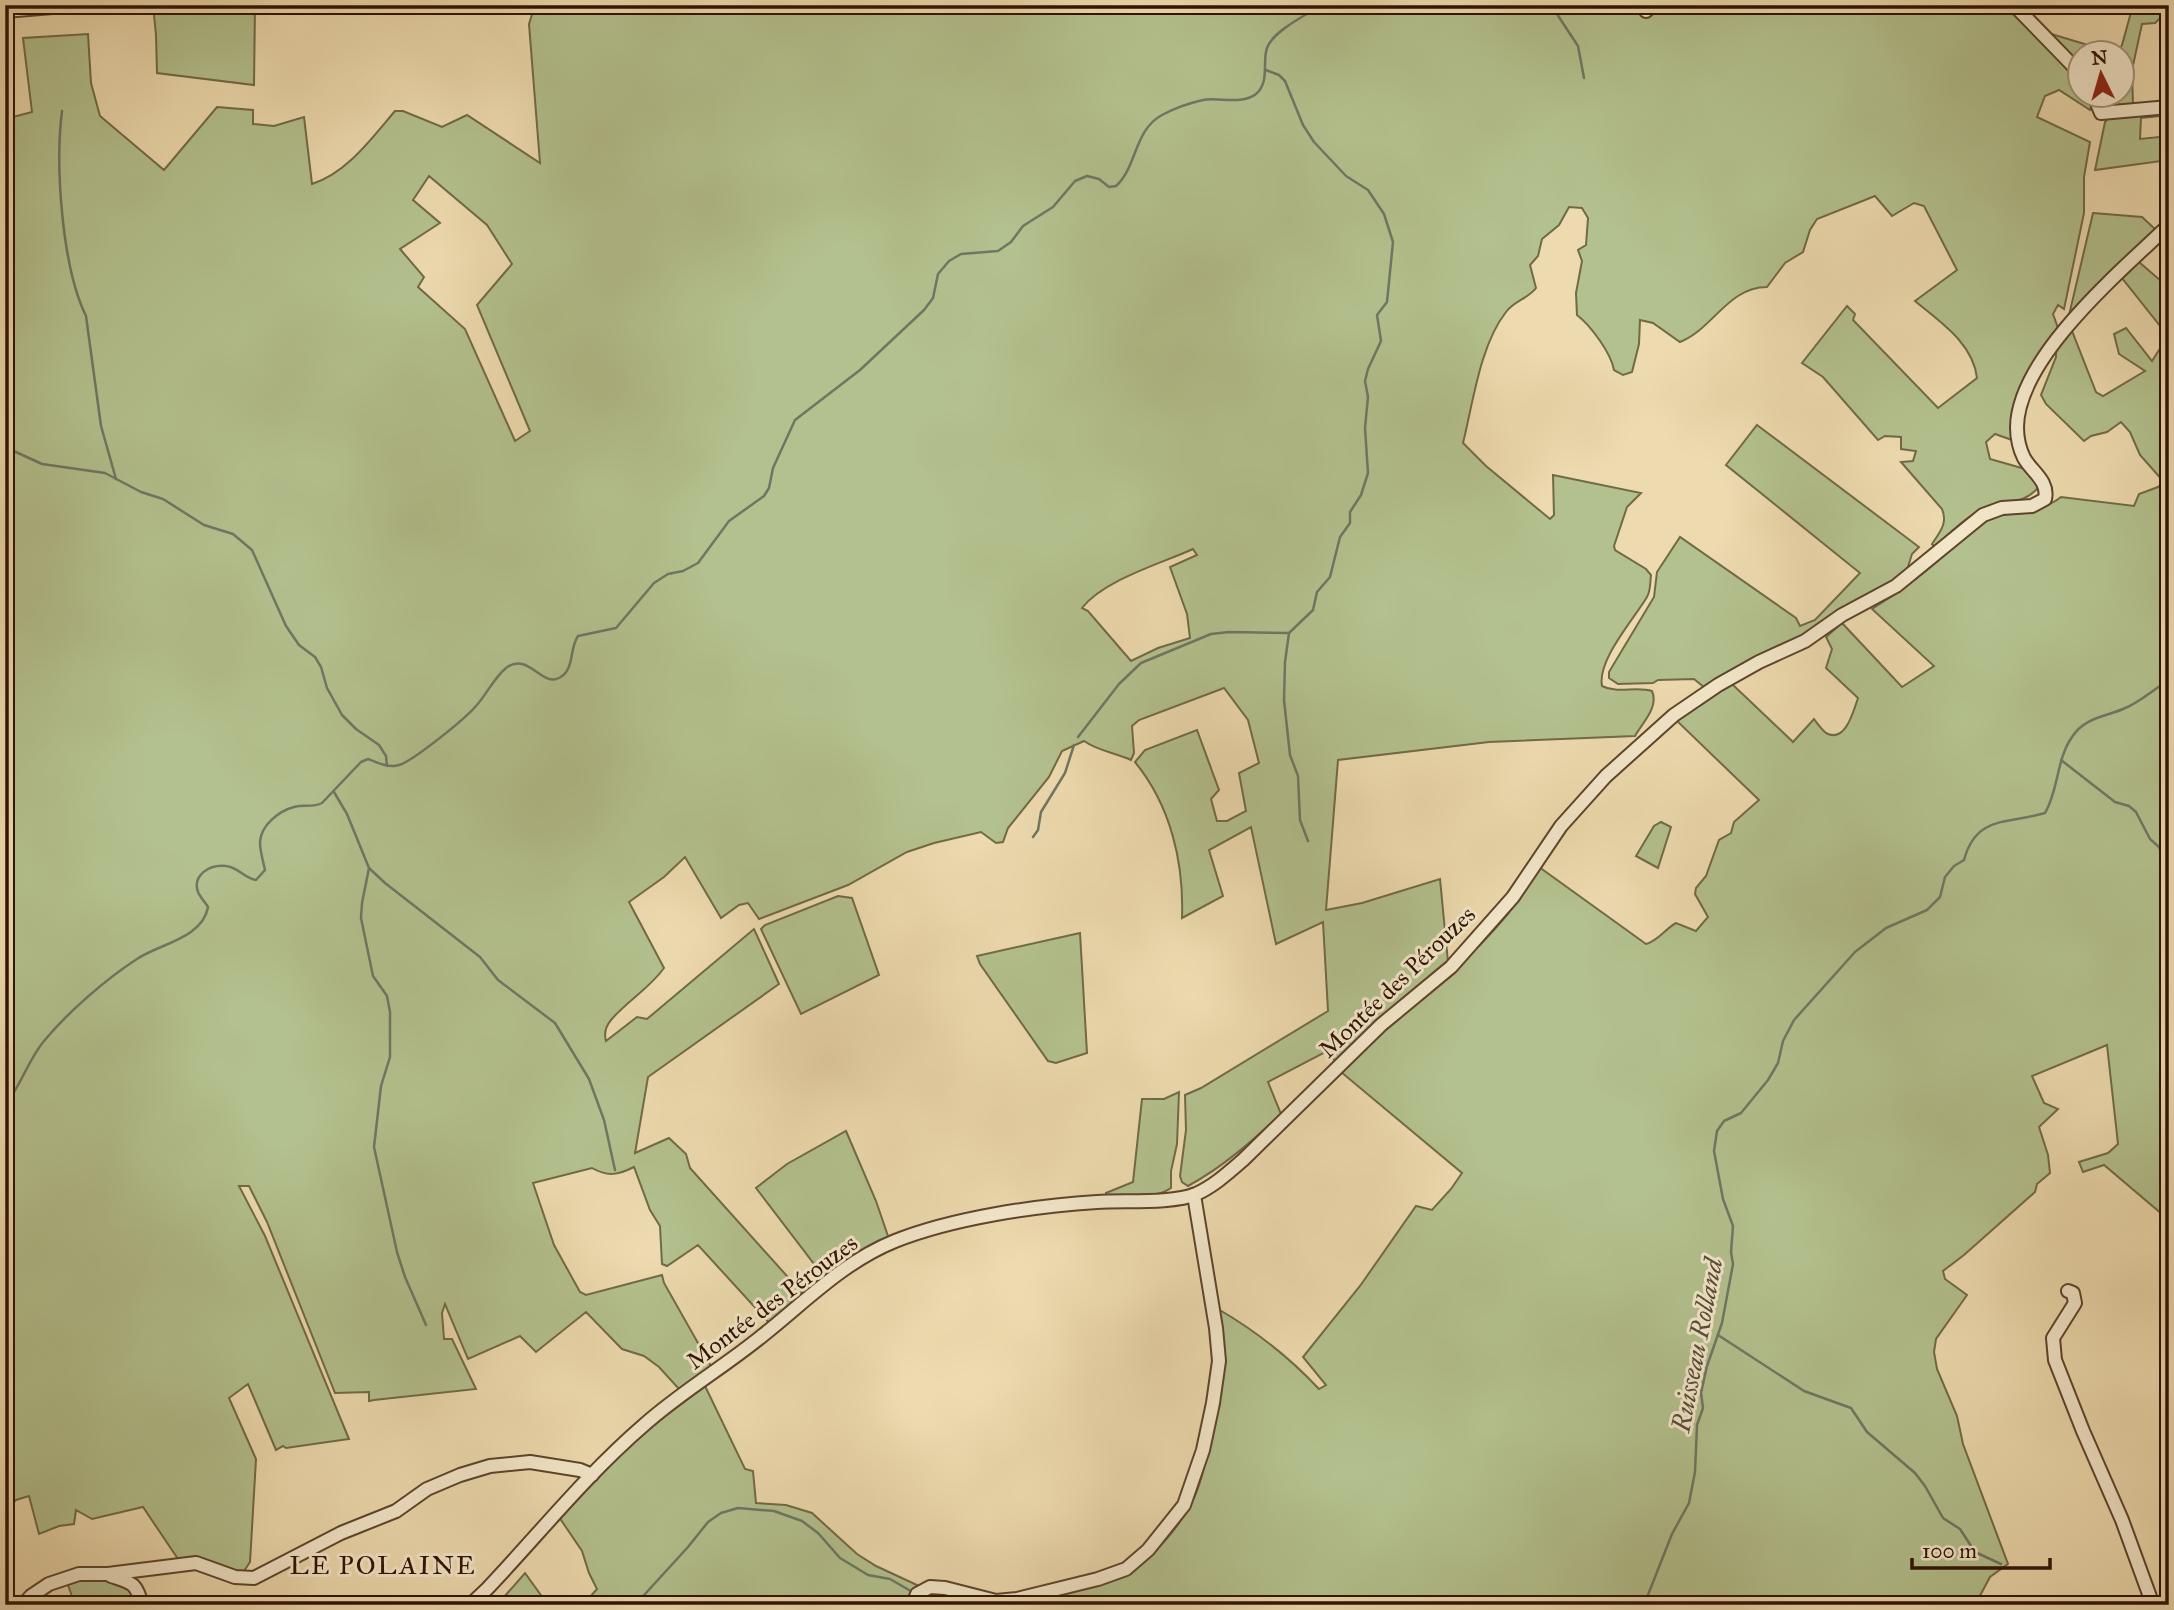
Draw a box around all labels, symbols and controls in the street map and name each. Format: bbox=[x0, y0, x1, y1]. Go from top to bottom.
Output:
north arrow bbox=[2066, 38, 2136, 108]
text: N bbox=[2091, 45, 2109, 70]
street label: Montée des Pérouzes bbox=[1312, 900, 1482, 1064]
street label: Montée des Pérouzes bbox=[681, 1228, 863, 1376]
water label: Ruisseau Rolland bbox=[1664, 1254, 1730, 1435]
scale bar bbox=[1912, 1526, 2050, 1570]
text: 100 m bbox=[1922, 1538, 1977, 1564]
district label: LE POLAINE bbox=[289, 1549, 477, 1581]

